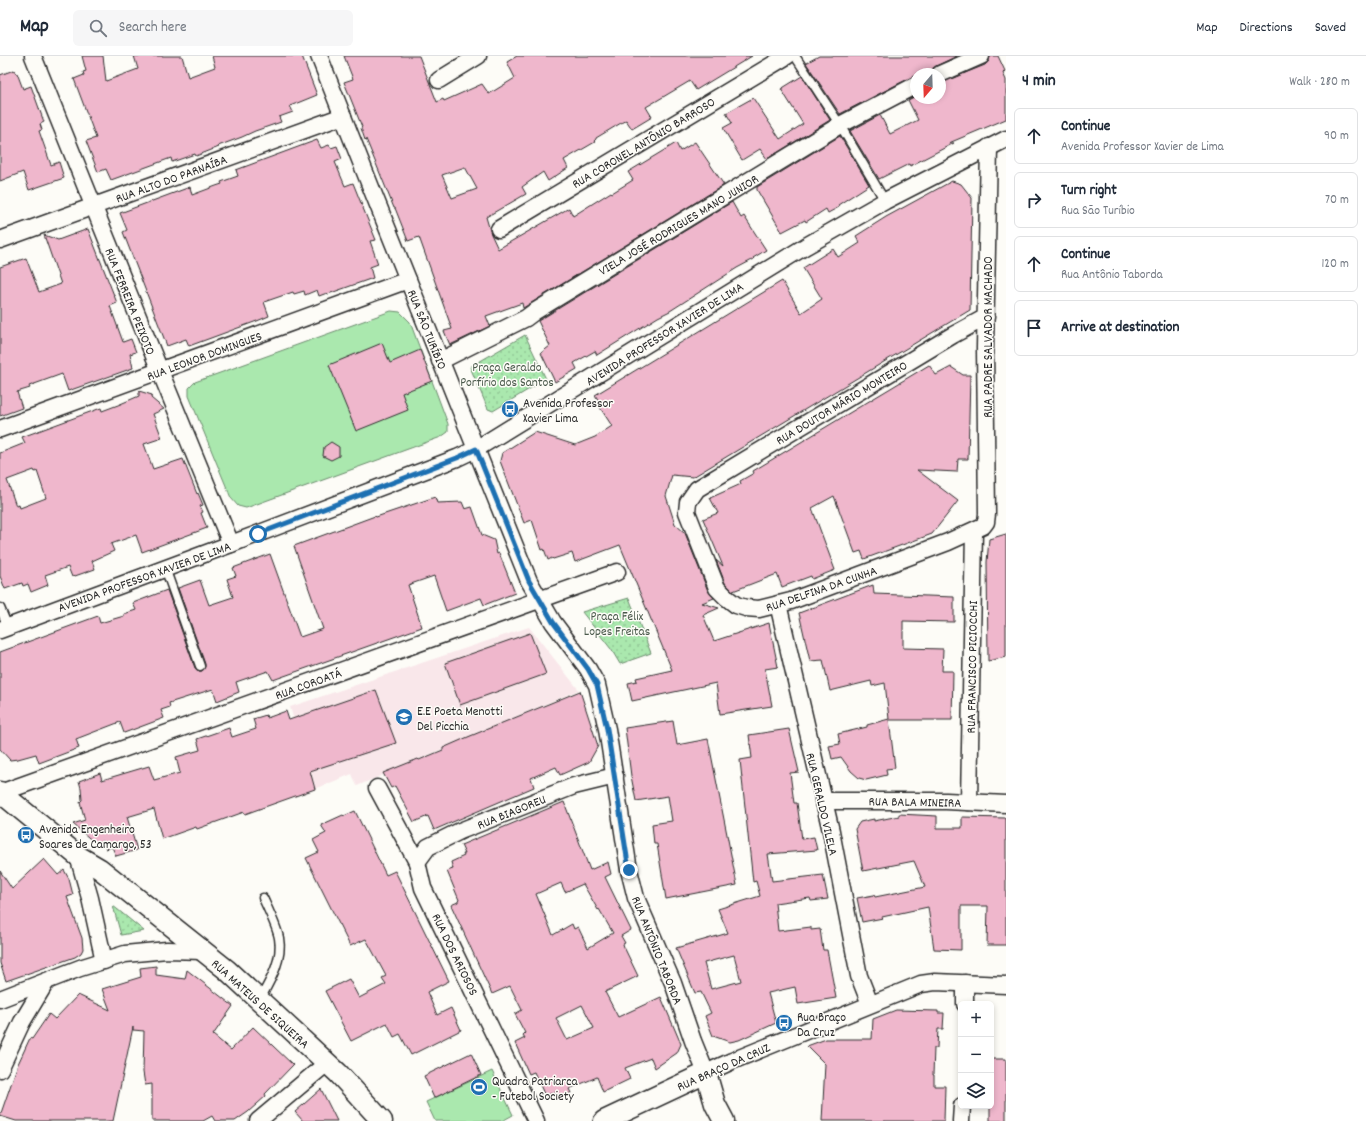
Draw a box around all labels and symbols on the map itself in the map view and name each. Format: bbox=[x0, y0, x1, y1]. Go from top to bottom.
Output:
north arrow bbox=[910, 68, 946, 104]
street label: RUA CORONEL ANTÔNIO BARROSO bbox=[569, 94, 720, 195]
street label: RUA ALTO DO PARNAÍBA bbox=[113, 151, 230, 209]
street label: VIELA JOSÉ RODRIGUES MANO JUNIOR bbox=[596, 171, 763, 282]
street label: RUA FERREIRA PEIXOTO bbox=[99, 246, 159, 358]
street label: RUA PADRE SALVADOR MACHADO bbox=[980, 256, 999, 418]
street label: AVENIDA PROFESSOR XAVIER DE LIMA bbox=[583, 279, 748, 392]
street label: RUA SÃO TURÍBIO bbox=[401, 287, 450, 373]
street label: RUA LEONOR DOMINGUES bbox=[145, 328, 265, 387]
street label: RUA DOUTOR MÁRIO MONTEIRO bbox=[773, 357, 912, 451]
park label: Praça Geraldo Porfírio dos Santos bbox=[460, 359, 554, 393]
place label: Avenida Professor Xavier Lima bbox=[523, 395, 613, 429]
bus stop icon: Avenida Professor Xavier Lima bbox=[500, 399, 520, 419]
route start bbox=[249, 525, 267, 543]
street label: AVENIDA PROFESSOR XAVIER DE LIMA bbox=[56, 538, 234, 619]
street label: RUA DELFINA DA CUNHA bbox=[764, 562, 880, 618]
street label: RUA FRANCISCO PICIOCCHI bbox=[963, 601, 984, 734]
park label: Praça Félix Lopes Freitas bbox=[584, 608, 650, 642]
street label: RUA COROATÁ bbox=[273, 664, 345, 706]
place label: E.E Poeta Menotti Del Picchia bbox=[417, 703, 503, 737]
school or university icon: E.E Poeta Menotti Del Picchia bbox=[394, 707, 414, 727]
street label: RUA GERALDO VILELA bbox=[800, 751, 842, 858]
street label: RUA BIAGOREU bbox=[475, 791, 549, 836]
street label: RUA BALA MINEIRA bbox=[868, 793, 961, 814]
place label: Avenida Engenheiro Soares de Camargo, 53 bbox=[39, 821, 152, 855]
bus stop icon: Avenida Engenheiro Soares de Camargo, 53 bbox=[16, 825, 36, 845]
route end bbox=[620, 861, 638, 879]
street label: RUA ANTÔNIO TABORDA bbox=[625, 894, 686, 1008]
street label: RUA DOS ARIOSOS bbox=[426, 911, 482, 1000]
street label: RUA MATEUS DE SIQUEIRA bbox=[206, 956, 313, 1054]
place label: Rua Braço Da Cruz bbox=[797, 1009, 846, 1043]
bus stop icon: Rua Braço Da Cruz bbox=[774, 1013, 794, 1033]
street label: RUA BRAÇO DA CRUZ bbox=[674, 1039, 774, 1097]
place label: Quadra Patriarca - Futebol Society bbox=[492, 1073, 578, 1107]
sports icon: Quadra Patriarca - Futebol Society bbox=[469, 1077, 489, 1097]

